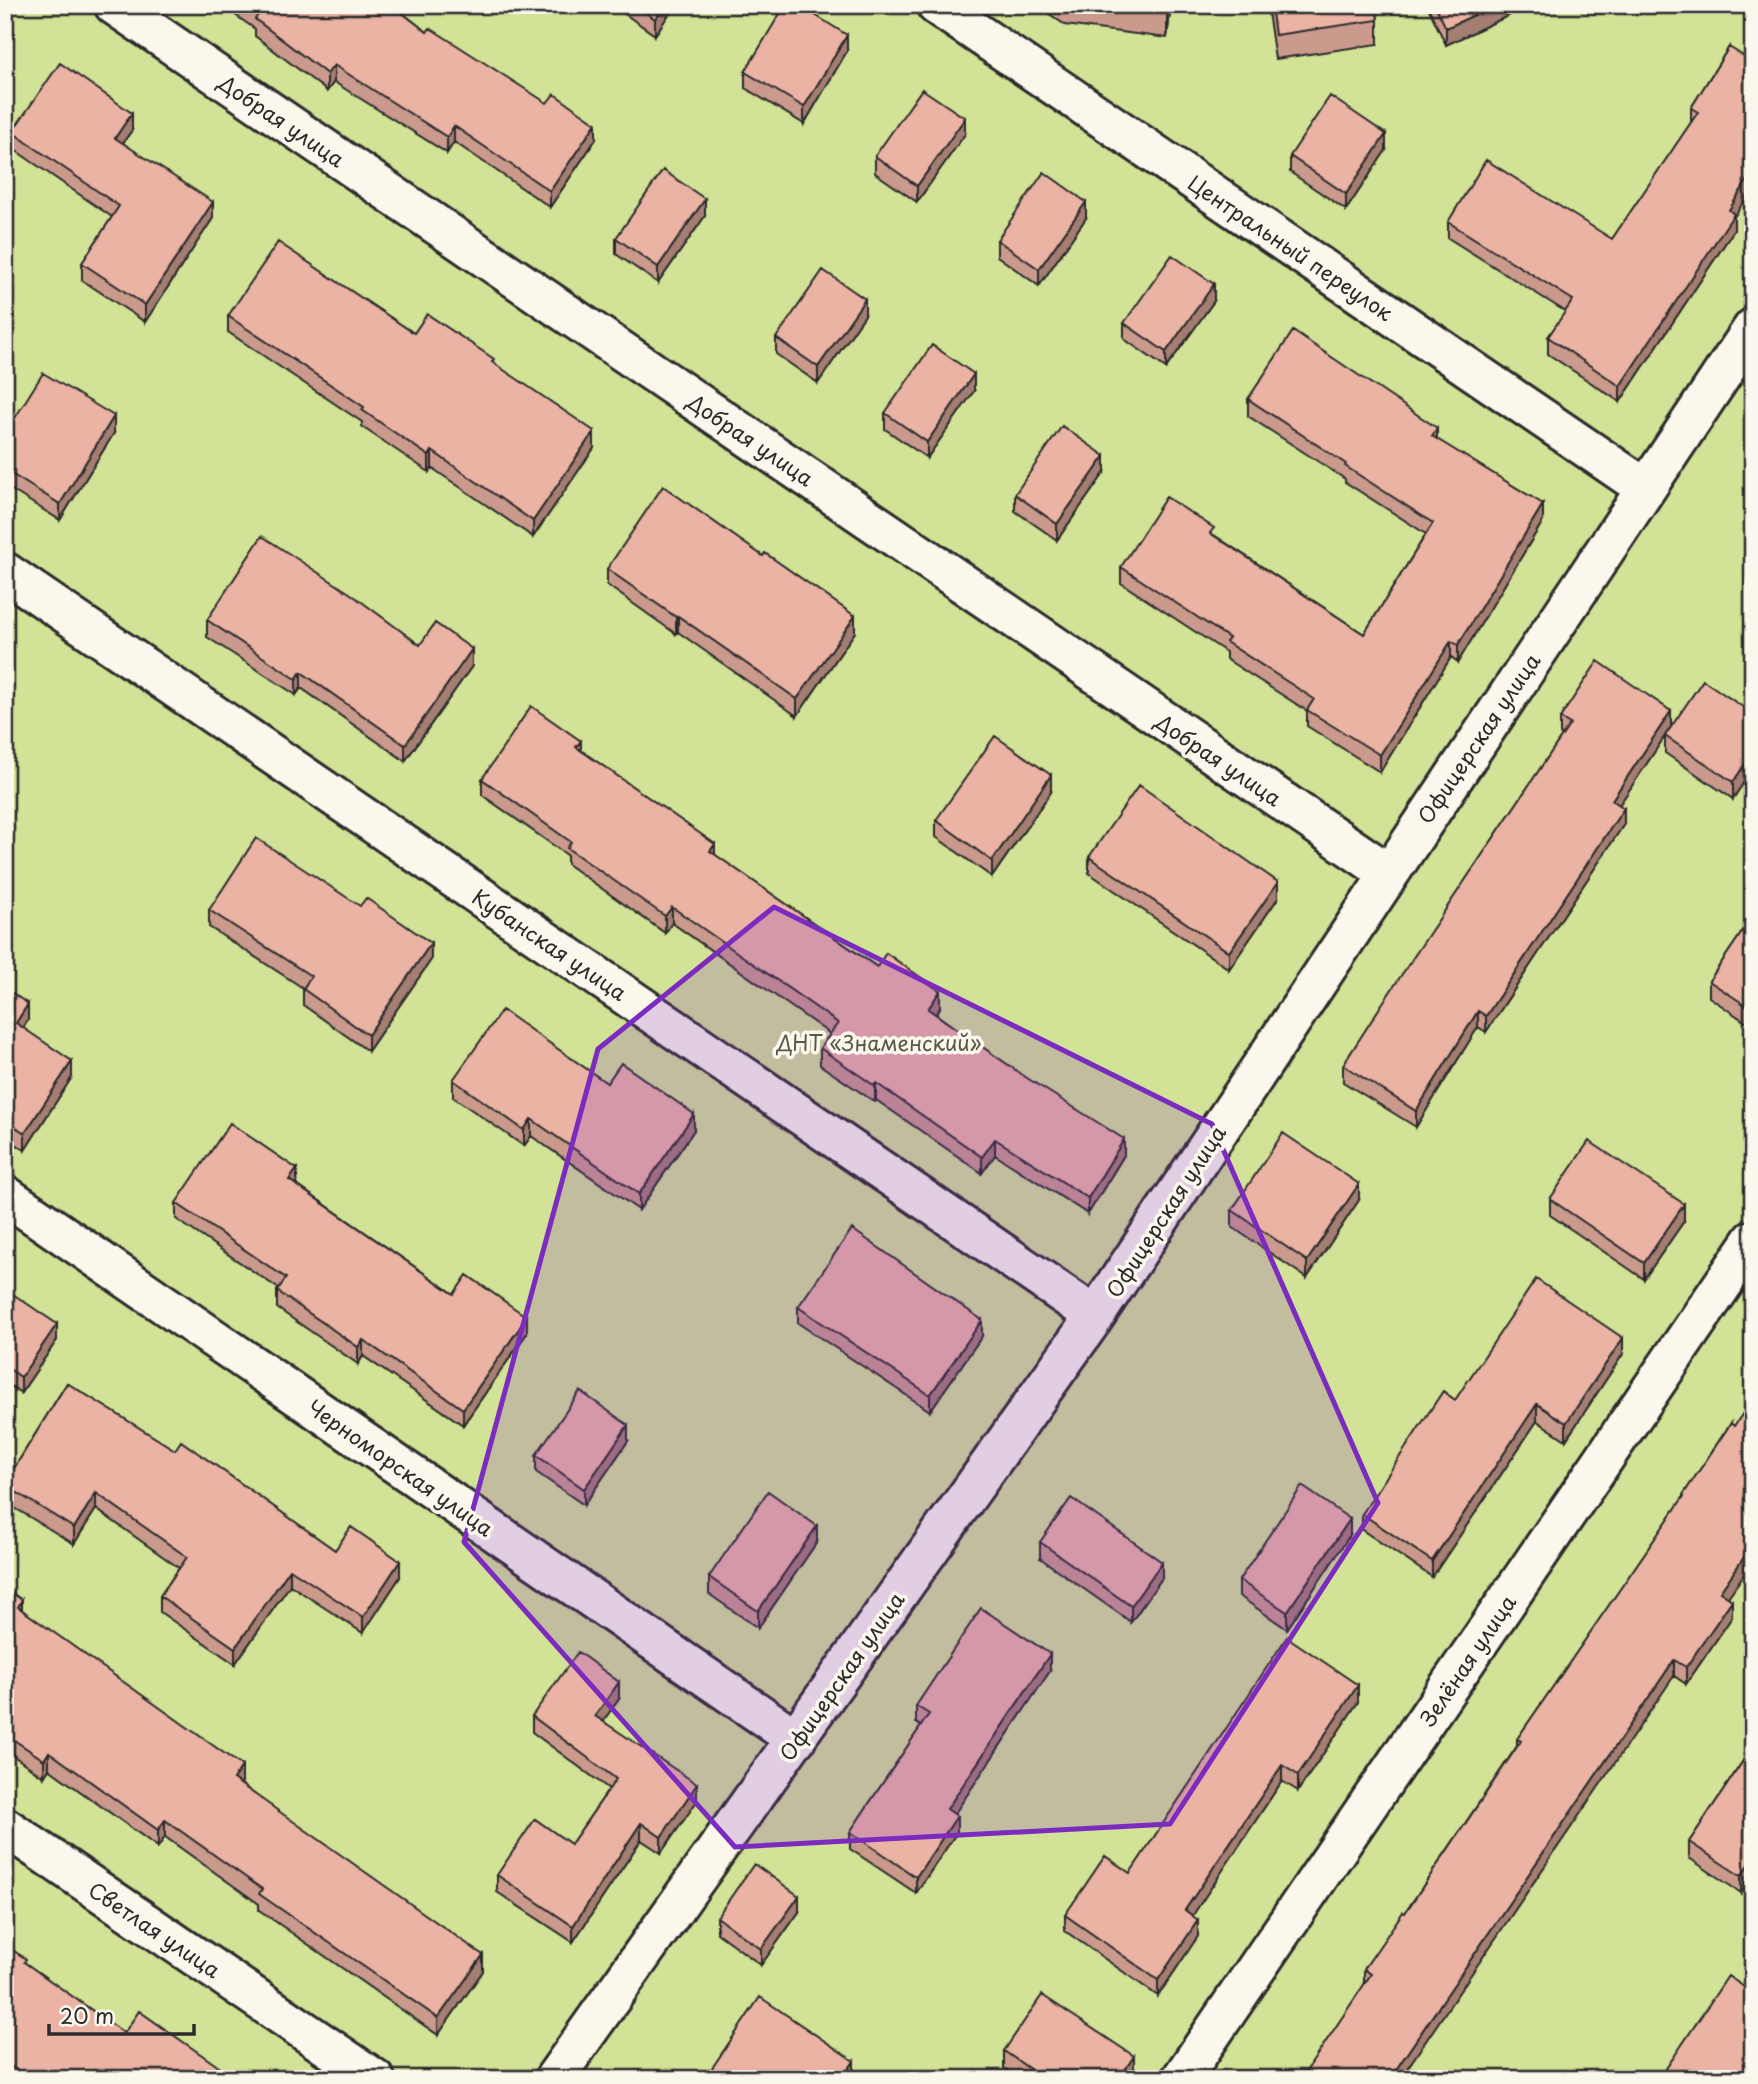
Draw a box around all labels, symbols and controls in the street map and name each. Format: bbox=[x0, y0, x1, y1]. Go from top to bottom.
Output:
street label: Добрая улица bbox=[212, 65, 352, 175]
street label: Центральный переулок bbox=[1182, 166, 1400, 328]
street label: Добрая улица bbox=[681, 384, 821, 494]
street label: Офицерская улица bbox=[1409, 646, 1548, 830]
street label: Добрая улица bbox=[1149, 704, 1289, 814]
street label: Кубанская улица bbox=[466, 880, 634, 1008]
park label: ДНТ «Знаменский» bbox=[775, 1026, 982, 1058]
street label: Офицерская улица bbox=[1097, 1118, 1233, 1304]
street label: Черноморская улица bbox=[302, 1391, 501, 1544]
street label: Офицерская улица bbox=[771, 1584, 912, 1767]
street label: Зелёная улица bbox=[1411, 1587, 1523, 1732]
street label: Светлая улица bbox=[83, 1873, 228, 1986]
scale bar bbox=[49, 1993, 194, 2037]
text: 20 m bbox=[60, 1999, 114, 2031]

